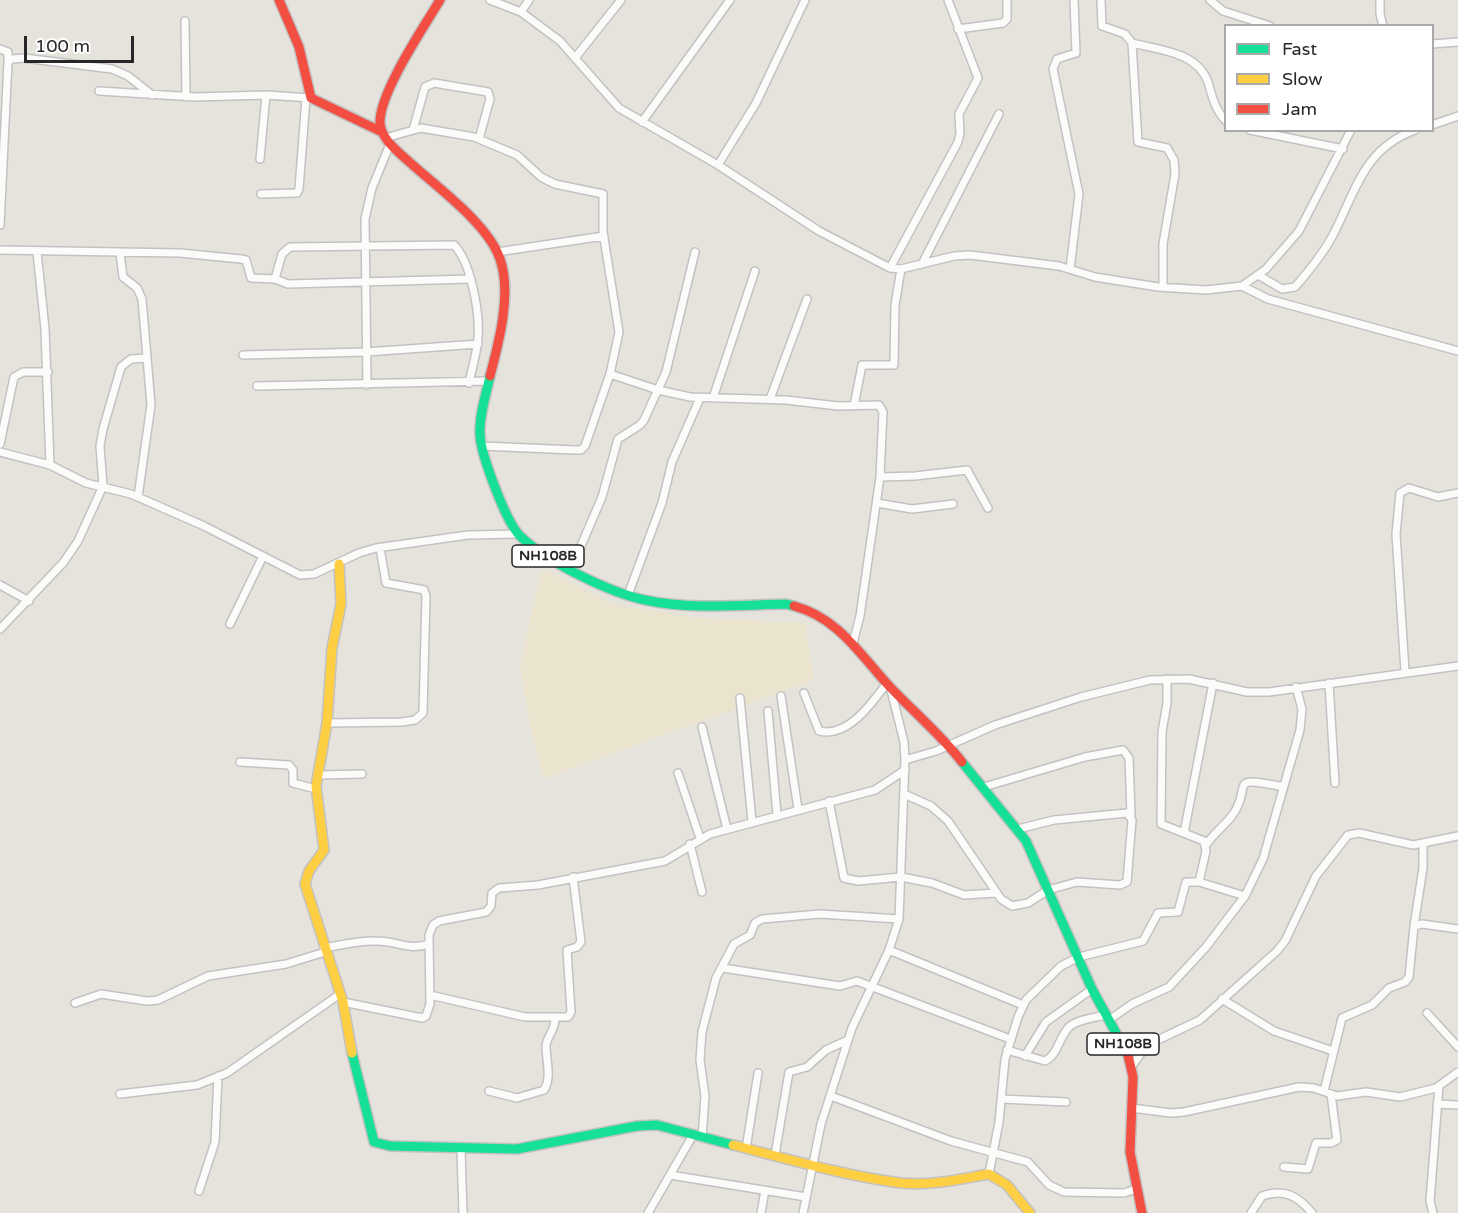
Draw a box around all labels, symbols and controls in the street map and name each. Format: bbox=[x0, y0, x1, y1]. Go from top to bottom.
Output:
scale bar bbox=[27, 24, 136, 62]
legend bbox=[1224, 24, 1434, 132]
text: 100 m bbox=[35, 35, 90, 57]
text: Fast bbox=[1282, 38, 1317, 60]
text: Slow bbox=[1282, 68, 1323, 90]
text: Jam bbox=[1282, 98, 1317, 120]
road number: NH108B bbox=[512, 545, 584, 567]
road number: NH108B bbox=[1087, 1033, 1159, 1055]

